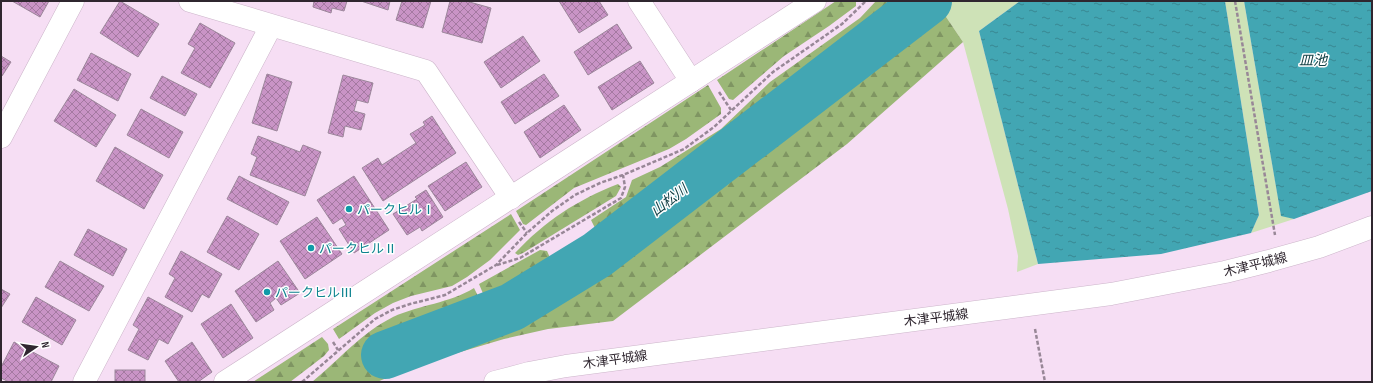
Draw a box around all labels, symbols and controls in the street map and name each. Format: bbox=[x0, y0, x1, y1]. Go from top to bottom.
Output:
water label: 皿池 bbox=[1299, 52, 1329, 69]
water label: 山松川 bbox=[648, 180, 693, 220]
place label: パークヒルⅠ bbox=[357, 202, 435, 218]
marker: パークヒルⅠ bbox=[344, 204, 354, 214]
place label: パークヒルⅡ bbox=[319, 241, 397, 257]
marker: パークヒルⅡ bbox=[306, 243, 316, 253]
street label: 木津平城線 bbox=[1222, 249, 1289, 281]
place label: パークヒルⅢ bbox=[275, 285, 353, 301]
marker: パークヒルⅢ bbox=[262, 287, 272, 297]
street label: 木津平城線 bbox=[903, 306, 969, 330]
north arrow bbox=[16, 327, 56, 367]
text: N bbox=[38, 341, 52, 349]
street label: 木津平城線 bbox=[582, 348, 648, 372]

